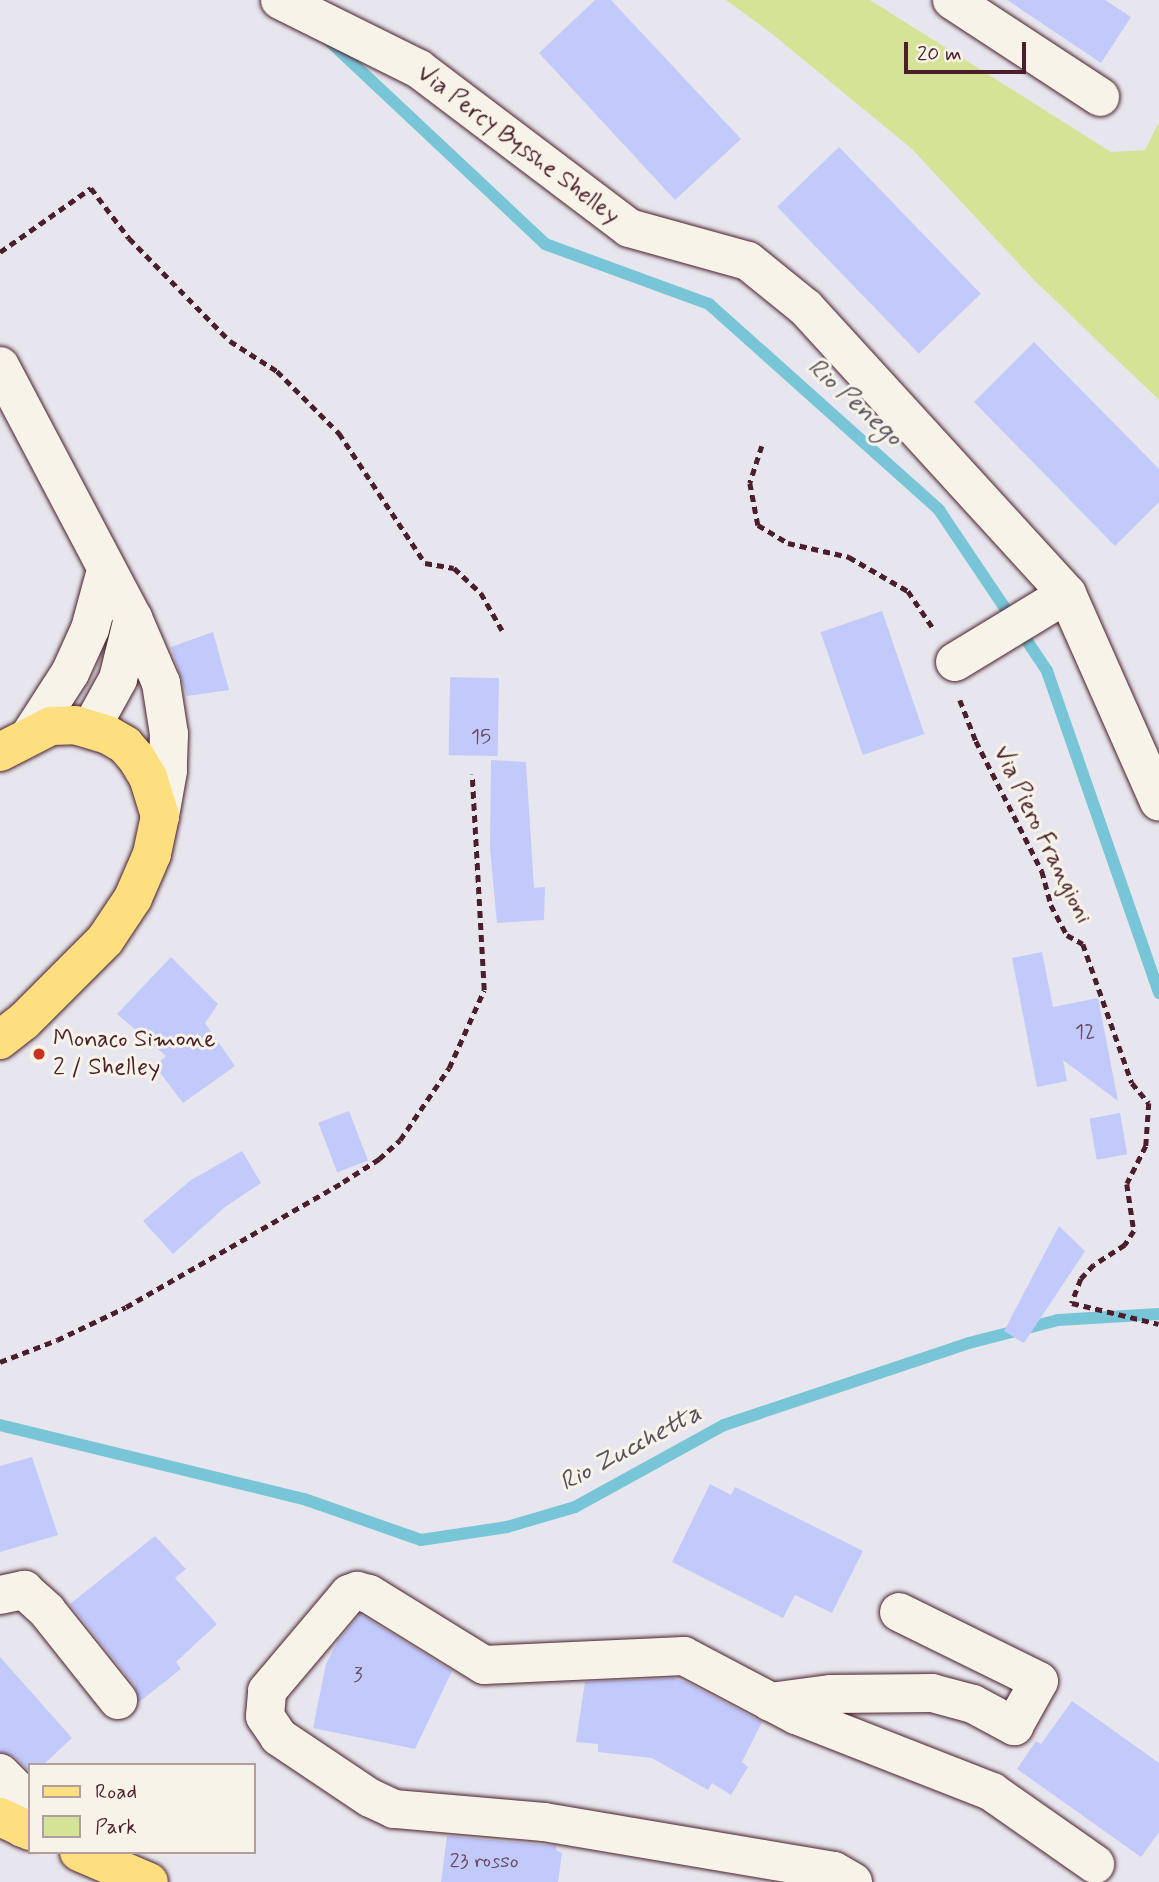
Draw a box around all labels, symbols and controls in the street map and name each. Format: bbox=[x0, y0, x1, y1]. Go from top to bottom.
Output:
scale bar bbox=[907, 28, 1030, 72]
text: 20 m bbox=[917, 40, 962, 68]
street label: Via Percy Bysshe Shelley bbox=[410, 59, 626, 231]
water label: Rio Penego bbox=[801, 353, 907, 453]
house number: 15 bbox=[471, 724, 491, 750]
street label: Via Piero Frangioni bbox=[987, 742, 1097, 928]
house number: 12 bbox=[1075, 1019, 1095, 1045]
place label: Monaco Simone 2 / Shelley bbox=[53, 1026, 216, 1082]
marker: Monaco Simone 2 / Shelley bbox=[31, 1046, 47, 1062]
water label: Rio Zucchetta bbox=[556, 1399, 706, 1499]
house number: 3 bbox=[353, 1662, 363, 1688]
legend bbox=[28, 1763, 256, 1854]
text: Road bbox=[95, 1778, 137, 1806]
text: Park bbox=[95, 1813, 137, 1841]
house number: 23 rosso bbox=[449, 1848, 519, 1874]

